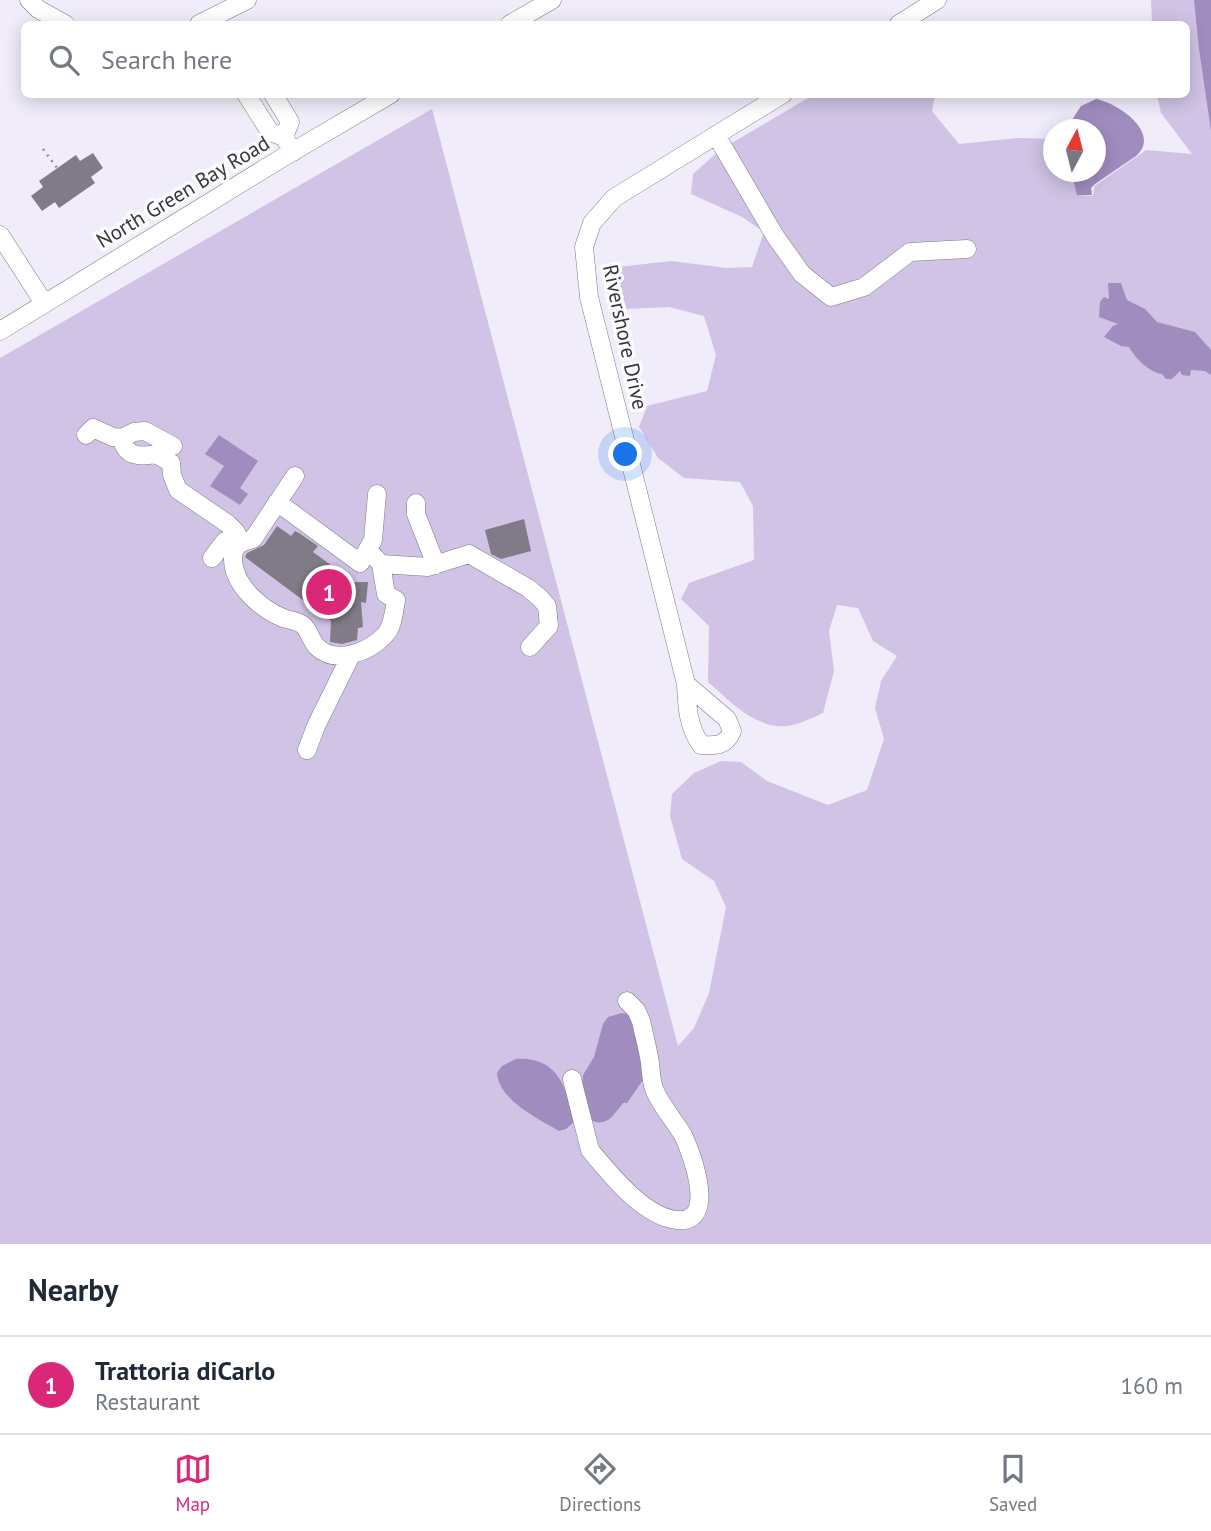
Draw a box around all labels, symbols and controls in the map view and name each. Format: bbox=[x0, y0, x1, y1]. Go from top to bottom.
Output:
search box bbox=[21, 21, 1190, 98]
icon: search bbox=[45, 41, 83, 79]
text: Search here bbox=[101, 43, 232, 76]
north arrow bbox=[1043, 119, 1106, 182]
street label: North Green Bay Road bbox=[91, 129, 274, 254]
street label: Rivershore Drive bbox=[597, 262, 654, 412]
your location bbox=[608, 437, 642, 471]
pin: 1 bbox=[306, 566, 352, 618]
text: Nearby bbox=[28, 1270, 118, 1309]
text: Trattoria diCarlo bbox=[95, 1354, 275, 1387]
text: 1 bbox=[44, 1371, 58, 1400]
text: 160 m bbox=[1121, 1371, 1183, 1400]
text: Restaurant bbox=[95, 1387, 200, 1416]
tab: Map bbox=[174, 1450, 212, 1516]
tab: Directions bbox=[559, 1450, 641, 1516]
tab: Saved bbox=[989, 1450, 1037, 1516]

